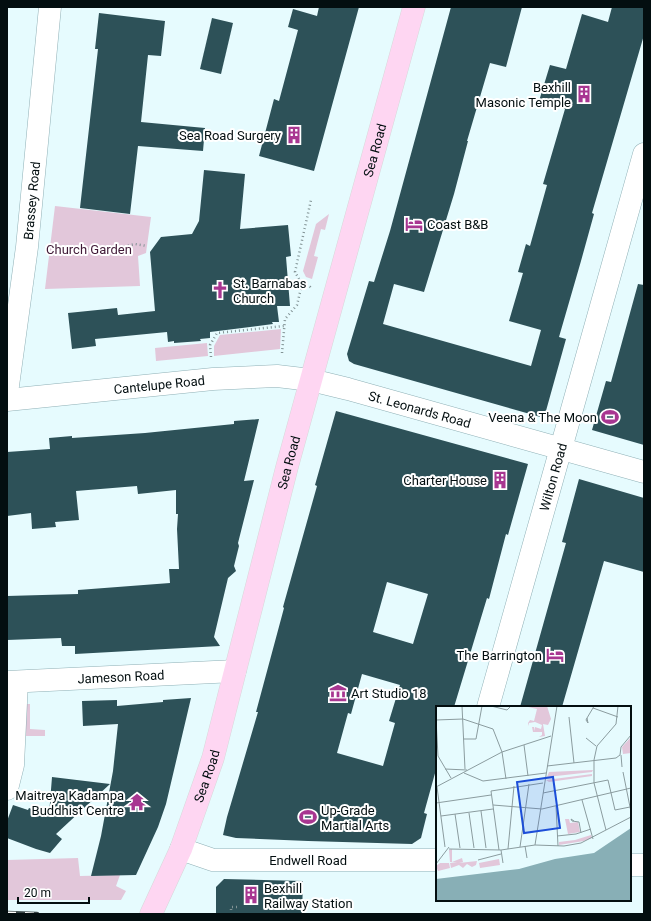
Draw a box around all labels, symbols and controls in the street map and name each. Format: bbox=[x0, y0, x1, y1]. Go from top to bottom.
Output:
place label: Bexhill Masonic Temple bbox=[476, 80, 571, 110]
building icon: Bexhill Masonic Temple bbox=[574, 84, 594, 104]
street label: Sea Road bbox=[360, 122, 389, 179]
building icon: Sea Road Surgery bbox=[284, 125, 304, 145]
place label: Sea Road Surgery bbox=[179, 128, 281, 143]
street label: Brassey Road bbox=[21, 161, 43, 241]
hotel icon: Coast B&B bbox=[404, 214, 424, 234]
place label: Coast B&B bbox=[427, 217, 488, 232]
park label: Church Garden bbox=[46, 242, 132, 257]
place label: St. Barnabas Church bbox=[233, 276, 307, 306]
church icon: St. Barnabas Church bbox=[210, 280, 230, 300]
street label: Cantelupe Road bbox=[113, 373, 206, 397]
street label: St. Leonards Road bbox=[367, 388, 473, 431]
sports icon: Veena & The Moon bbox=[600, 407, 620, 427]
place label: Veena & The Moon bbox=[488, 410, 597, 425]
street label: Sea Road bbox=[275, 434, 303, 491]
street label: Wilton Road bbox=[537, 442, 570, 513]
building icon: Charter House bbox=[490, 470, 510, 490]
place label: Charter House bbox=[403, 473, 487, 488]
hotel icon: The Barrington bbox=[545, 645, 565, 665]
place label: The Barrington bbox=[457, 648, 542, 663]
street label: Jameson Road bbox=[77, 667, 165, 687]
museum icon: Art Studio 18 bbox=[328, 683, 348, 703]
place label: Art Studio 18 bbox=[351, 686, 427, 701]
inset map bbox=[436, 706, 631, 901]
street label: Sea Road bbox=[191, 748, 223, 804]
place label: Maitreya Kadampa Buddhist Centre bbox=[15, 788, 124, 818]
temple icon: Maitreya Kadampa Buddhist Centre bbox=[127, 792, 147, 812]
place label: Up-Grade Martial Arts bbox=[321, 803, 389, 833]
sports icon: Up-Grade Martial Arts bbox=[298, 807, 318, 827]
street label: Endwell Road bbox=[269, 853, 347, 868]
scale bar bbox=[18, 879, 89, 905]
place label: Bexhill Railway Station bbox=[264, 881, 353, 911]
building icon: Bexhill Railway Station bbox=[241, 885, 261, 905]
text: 20 m bbox=[24, 886, 51, 900]

